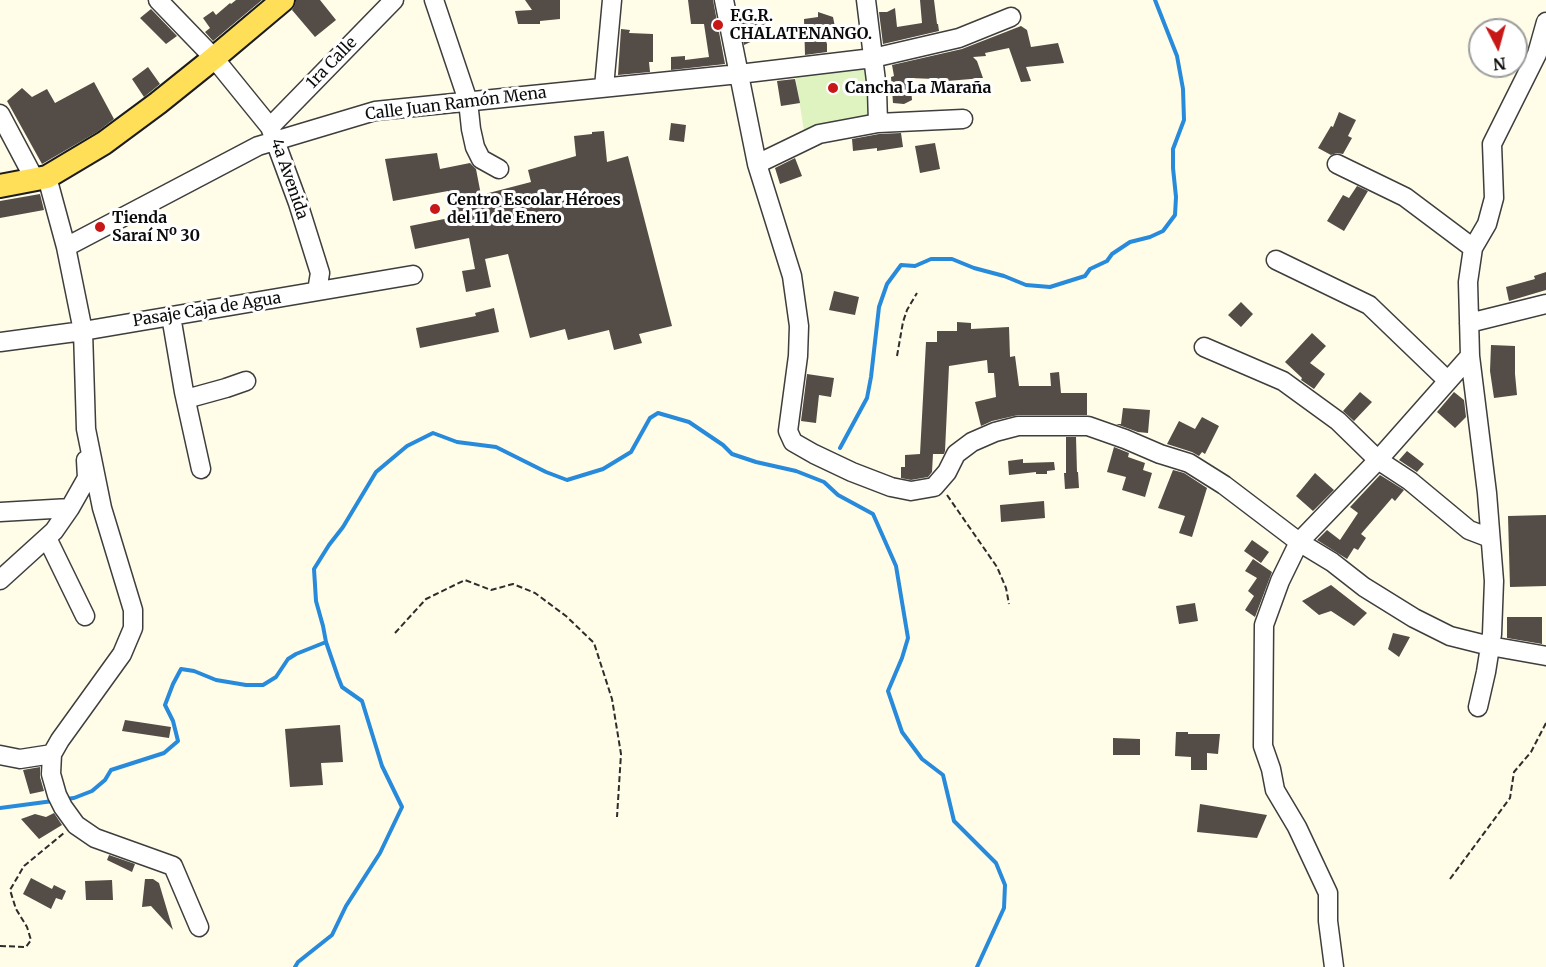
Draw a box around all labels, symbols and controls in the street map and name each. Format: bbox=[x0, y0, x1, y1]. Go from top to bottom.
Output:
place label: F.G.R. CHALATENANGO. bbox=[730, 6, 872, 44]
marker: F.G.R. CHALATENANGO. bbox=[711, 18, 725, 32]
north arrow bbox=[1468, 18, 1528, 78]
street label: 1ra Calle bbox=[303, 33, 361, 93]
text: N bbox=[1492, 53, 1507, 75]
place label: Cancha La Maraña bbox=[845, 78, 991, 98]
marker: Cancha La Maraña bbox=[826, 81, 840, 95]
street label: Calle Juan Ramón Mena bbox=[364, 83, 548, 125]
street label: 4a Avenida bbox=[266, 136, 312, 222]
place label: Centro Escolar Héroes del 11 de Enero bbox=[447, 190, 621, 228]
marker: Centro Escolar Héroes del 11 de Enero bbox=[428, 202, 442, 216]
place label: Tienda Saraí Nº 30 bbox=[112, 208, 200, 246]
marker: Tienda Saraí Nº 30 bbox=[93, 220, 107, 234]
street label: Pasaje Caja de Agua bbox=[131, 289, 283, 331]

